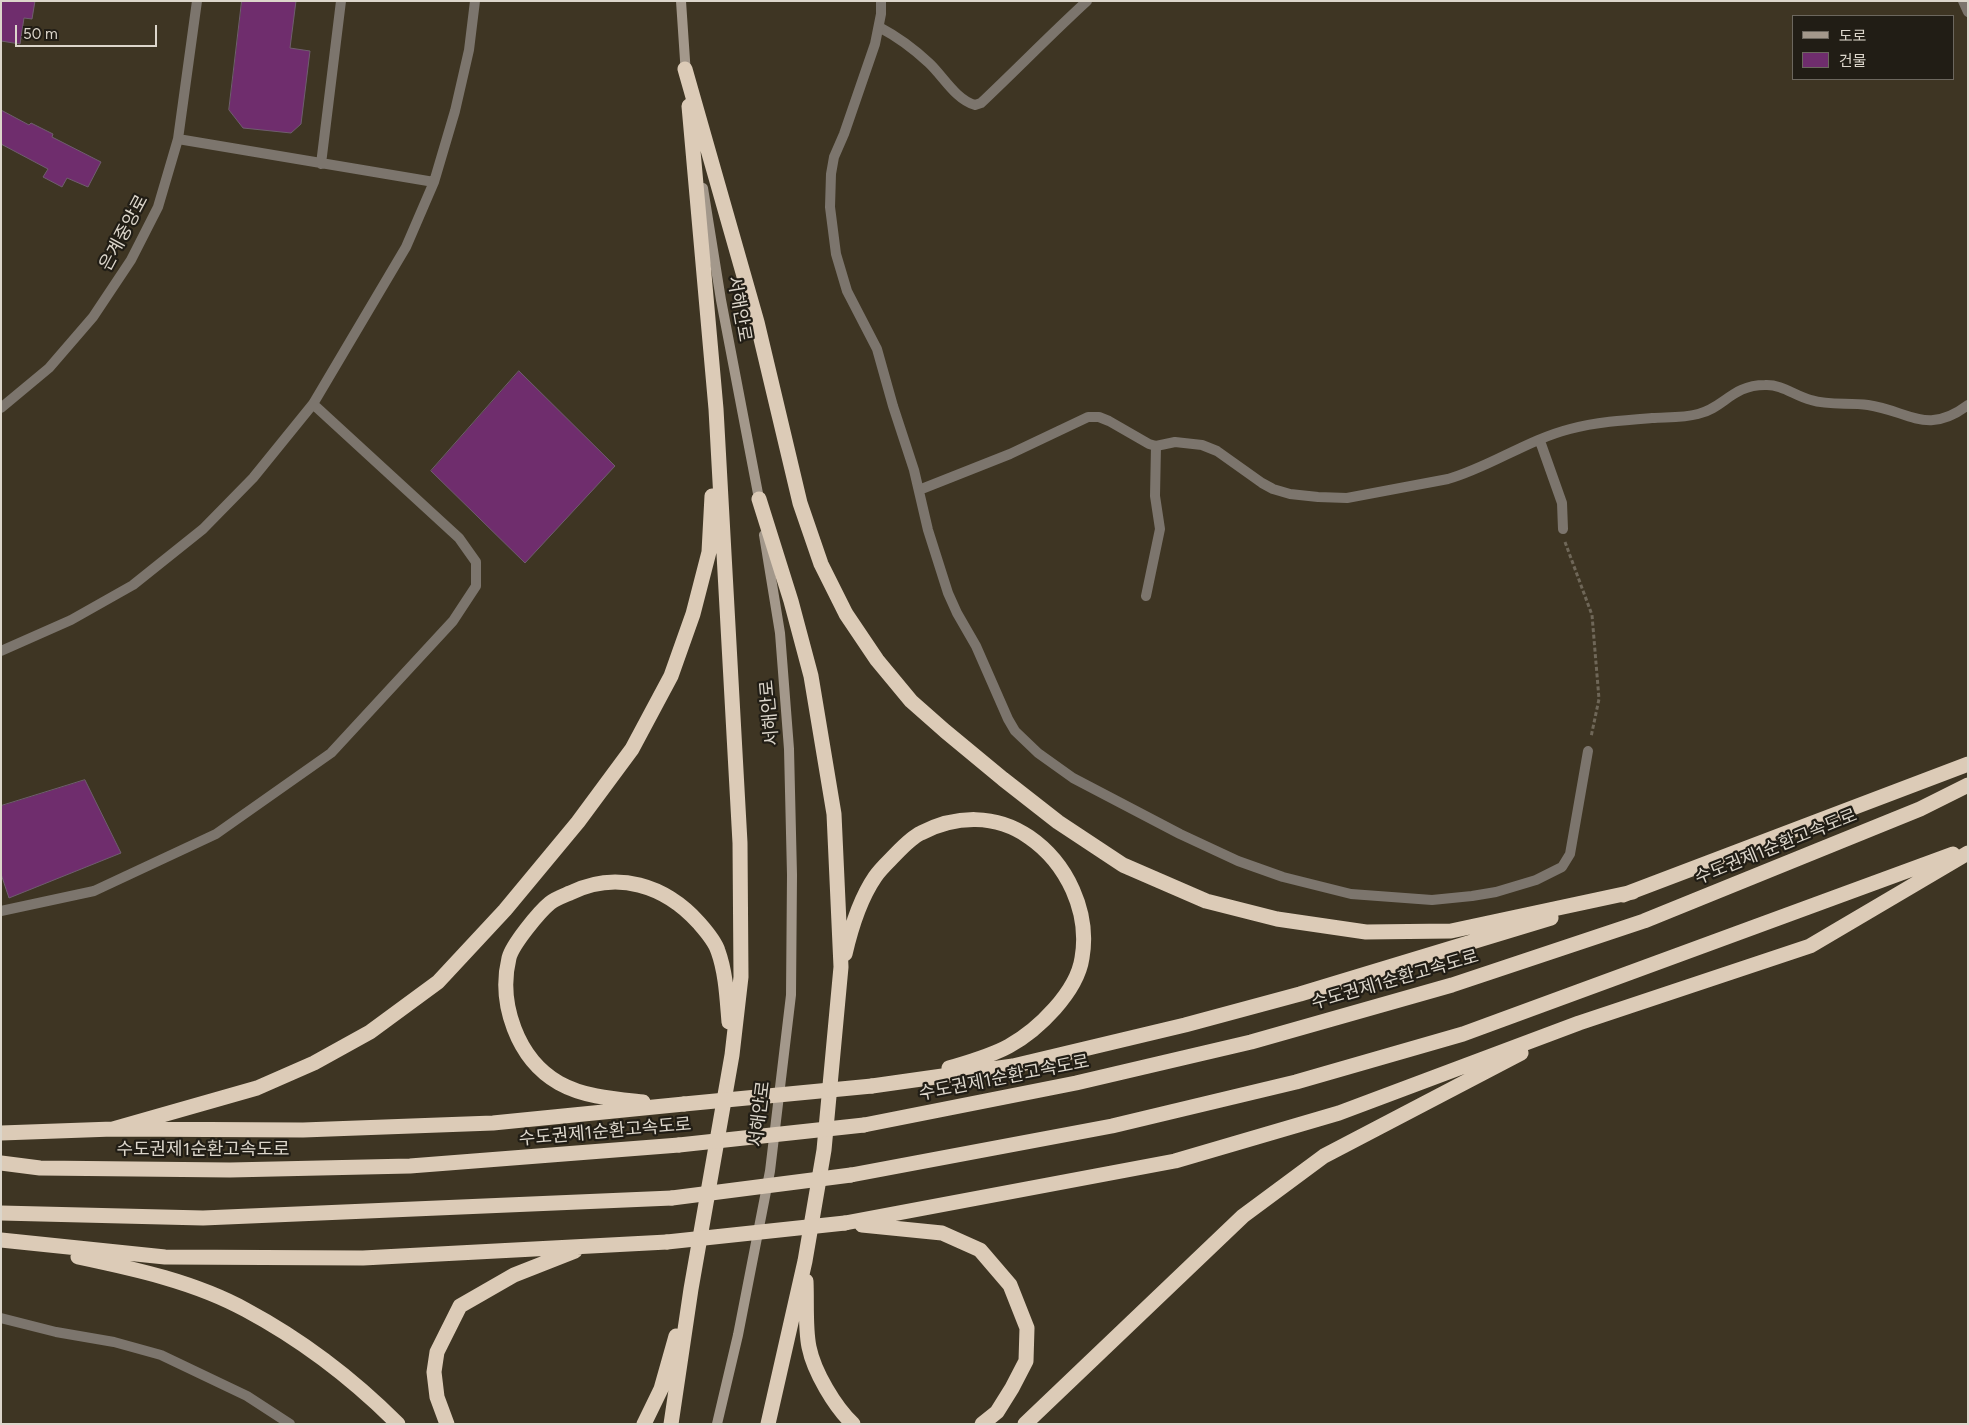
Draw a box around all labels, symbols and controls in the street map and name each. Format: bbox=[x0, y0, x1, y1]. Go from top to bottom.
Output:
scale bar bbox=[18, 15, 160, 47]
legend bbox=[1792, 15, 1954, 80]
text: 50 m bbox=[23, 25, 58, 43]
text: 도로 bbox=[1839, 27, 1867, 45]
text: 건물 bbox=[1839, 52, 1867, 70]
street label: 은계중앙로 bbox=[95, 191, 153, 275]
street label: 서해안로 bbox=[723, 275, 755, 343]
street label: 서해안로 bbox=[756, 679, 784, 747]
street label: 수도권제1순환고속도로 bbox=[1692, 805, 1860, 889]
street label: 수도권제1순환고속도로 bbox=[1309, 946, 1481, 1014]
street label: 수도권제1순환고속도로 bbox=[917, 1051, 1091, 1105]
street label: 서해안로 bbox=[745, 1080, 775, 1148]
street label: 수도권제1순환고속도로 bbox=[518, 1114, 692, 1150]
street label: 수도권제1순환고속도로 bbox=[116, 1139, 290, 1161]

